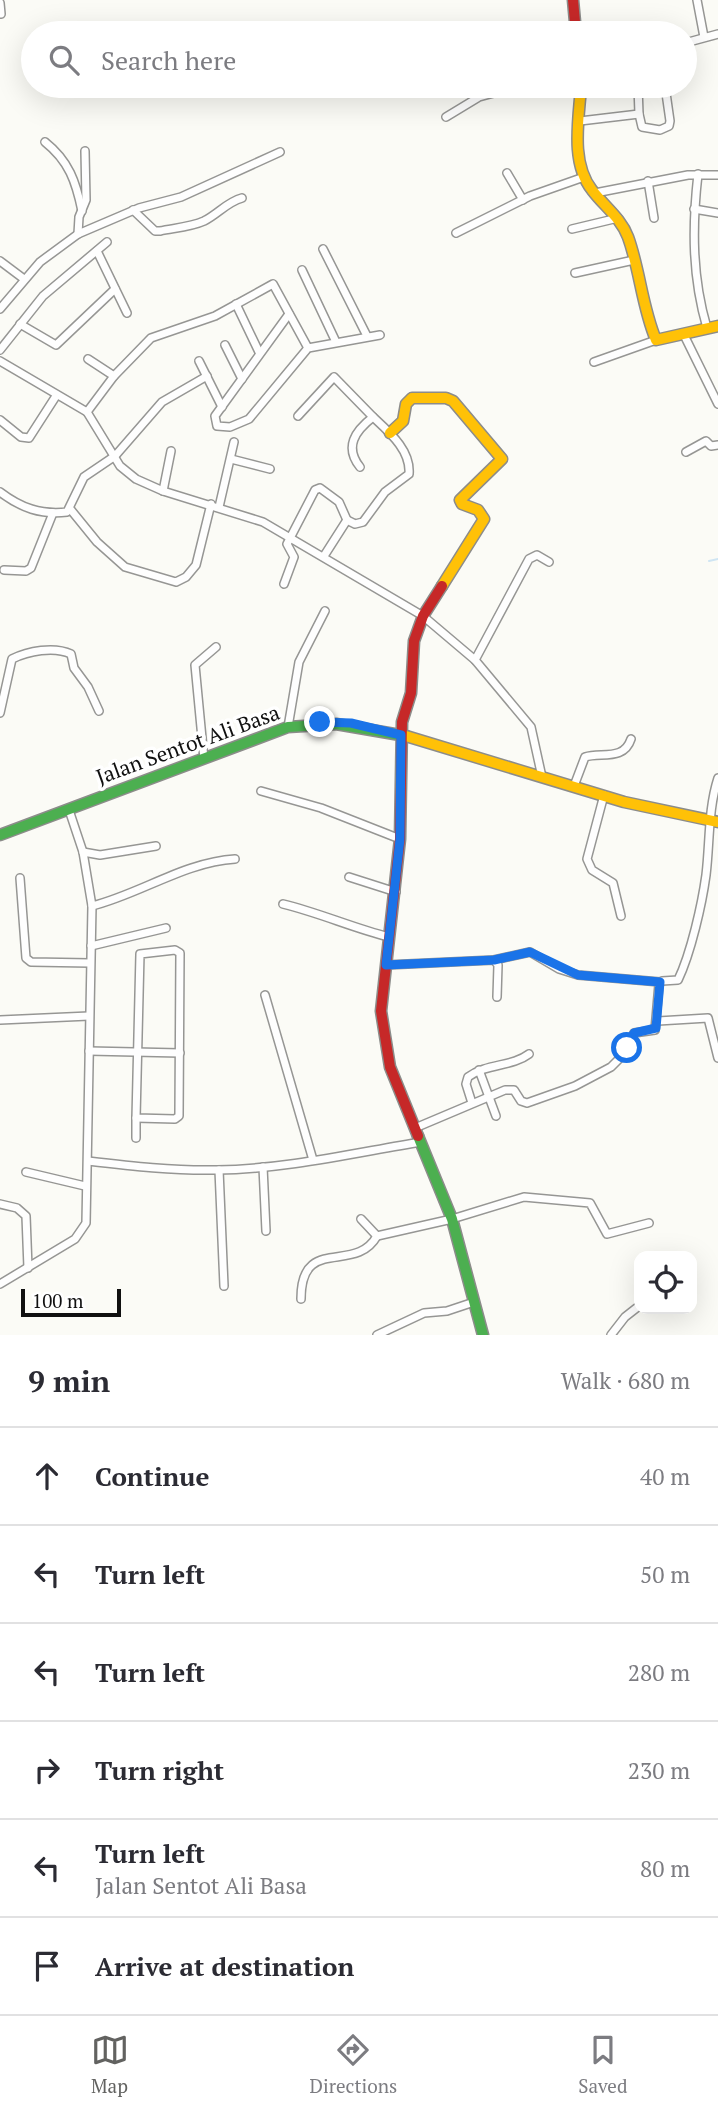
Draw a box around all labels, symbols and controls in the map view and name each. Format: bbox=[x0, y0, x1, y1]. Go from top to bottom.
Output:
search box bbox=[21, 21, 697, 98]
icon: search bbox=[45, 41, 83, 79]
text: Search here bbox=[101, 43, 236, 77]
street label: Jalan Sentot Ali Basa bbox=[92, 698, 284, 790]
route end bbox=[304, 706, 335, 737]
route start bbox=[611, 1032, 642, 1063]
map controls bbox=[634, 1251, 697, 1314]
button: locate bbox=[634, 1251, 697, 1314]
scale bar bbox=[21, 1286, 121, 1318]
text: 100 m bbox=[32, 1288, 83, 1313]
text: 9 min bbox=[28, 1361, 110, 1401]
text: Walk · 680 m bbox=[561, 1365, 690, 1396]
icon: ahead bbox=[28, 1457, 66, 1495]
text: Continue bbox=[95, 1459, 209, 1493]
text: 40 m bbox=[640, 1461, 690, 1492]
icon: left bbox=[28, 1555, 66, 1593]
text: Turn left bbox=[95, 1557, 205, 1591]
text: 50 m bbox=[640, 1559, 690, 1590]
icon: left bbox=[28, 1653, 66, 1691]
text: Turn left bbox=[95, 1655, 205, 1689]
text: 280 m bbox=[628, 1657, 690, 1688]
icon: right bbox=[28, 1751, 66, 1789]
text: Turn right bbox=[95, 1753, 224, 1787]
text: 230 m bbox=[628, 1755, 690, 1786]
text: Turn left bbox=[95, 1836, 205, 1870]
icon: left bbox=[28, 1849, 66, 1887]
text: 80 m bbox=[640, 1853, 690, 1884]
text: Jalan Sentot Ali Basa bbox=[95, 1870, 307, 1901]
icon: arrive bbox=[28, 1947, 66, 1985]
text: Arrive at destination bbox=[95, 1949, 354, 1983]
tab: Map bbox=[91, 2031, 129, 2098]
tab: Directions bbox=[310, 2031, 397, 2098]
tab: Saved bbox=[578, 2031, 627, 2098]

